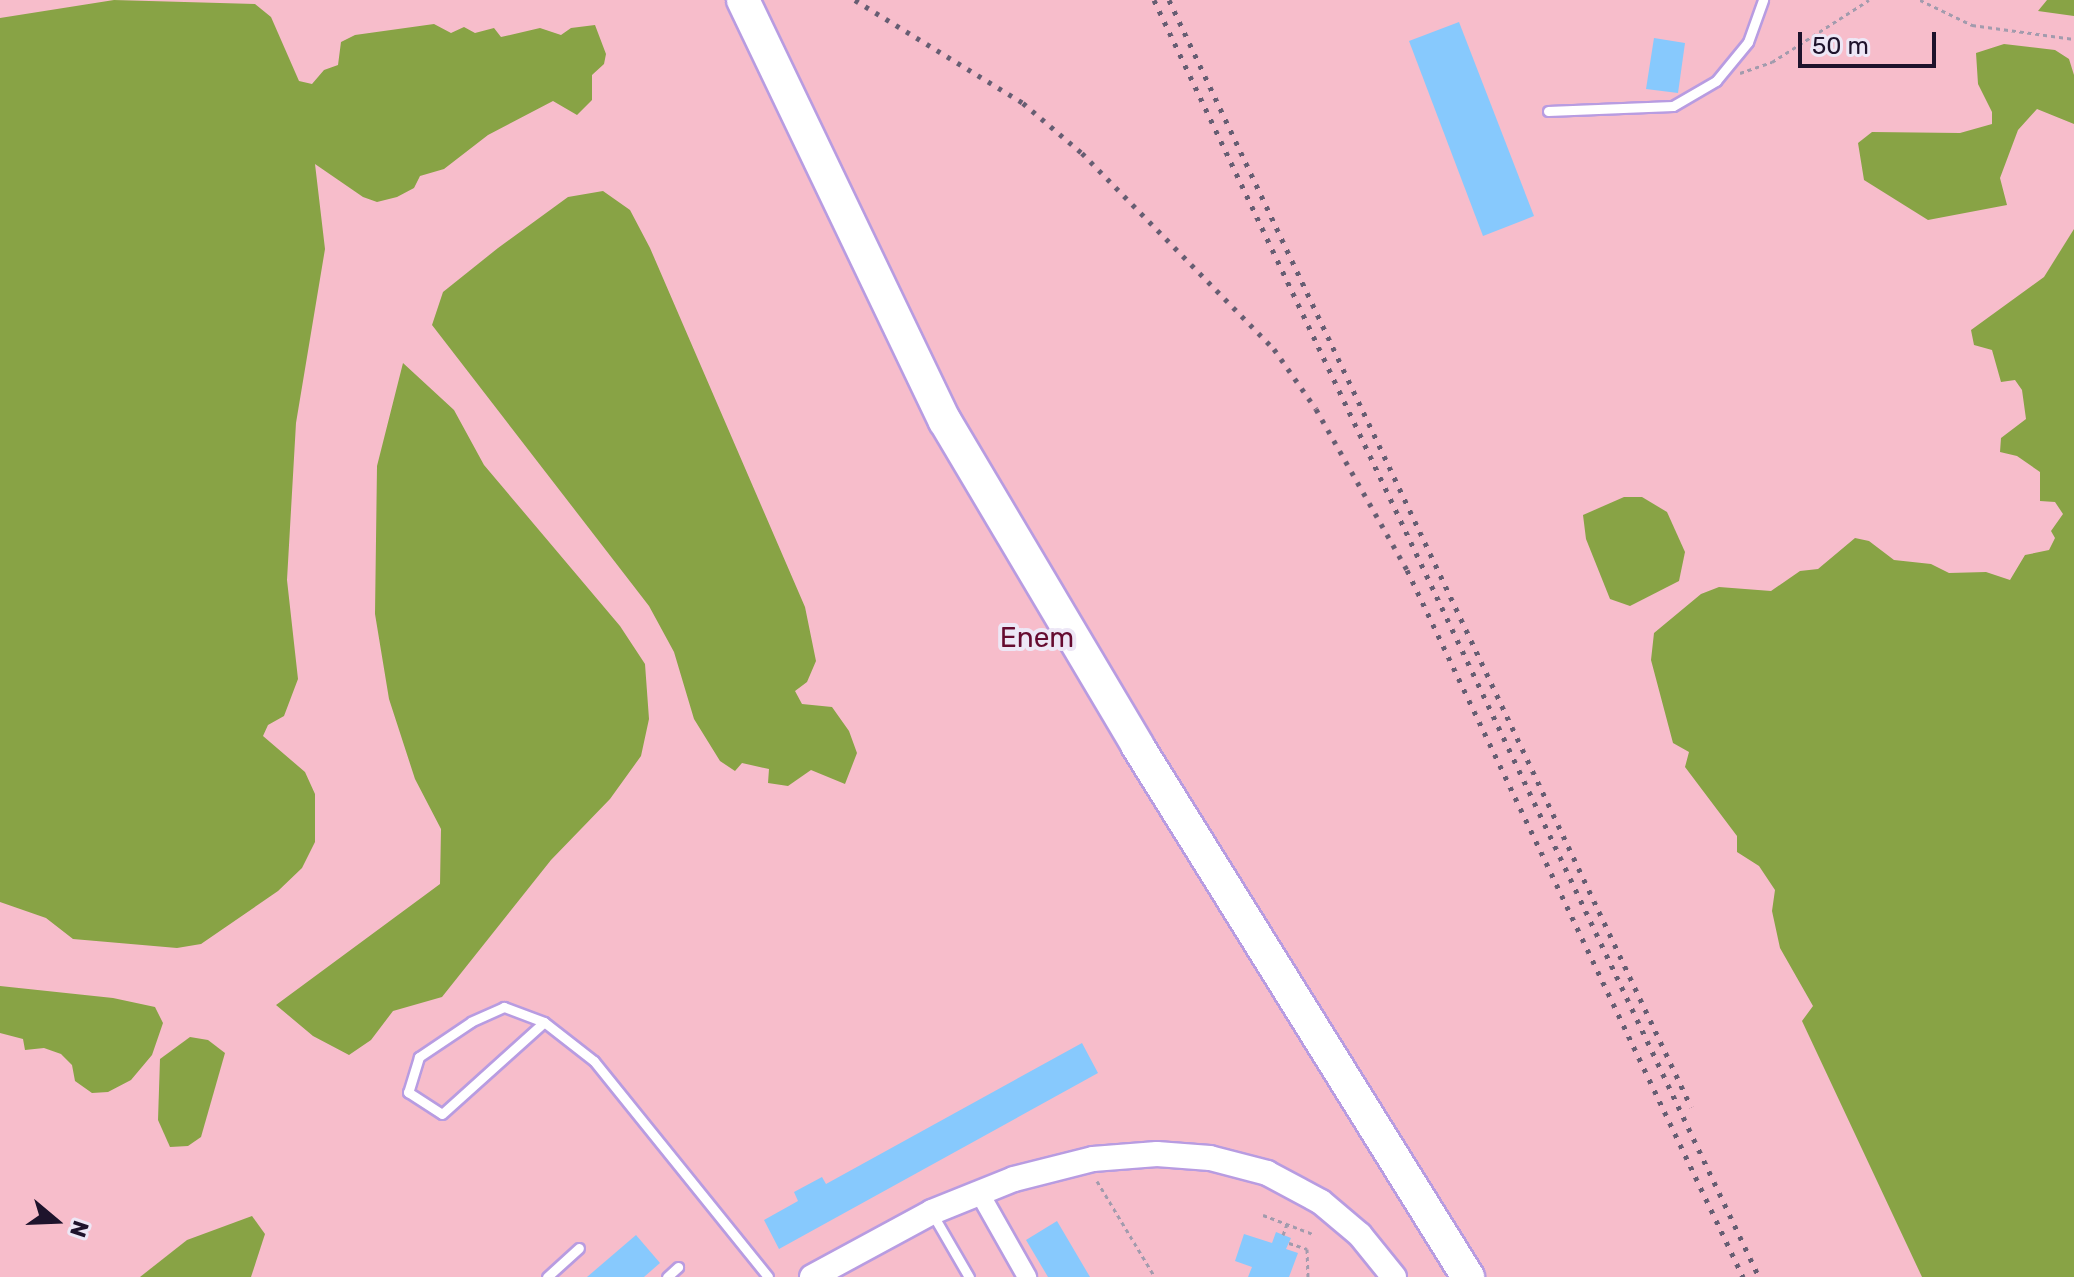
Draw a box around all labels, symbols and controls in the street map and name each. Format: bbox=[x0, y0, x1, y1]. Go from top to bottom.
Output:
scale bar bbox=[1802, 16, 1940, 66]
text: 50 m bbox=[1812, 32, 1869, 60]
park label: Enem bbox=[1000, 621, 1074, 655]
north arrow bbox=[16, 1181, 96, 1261]
text: N bbox=[64, 1217, 95, 1241]

